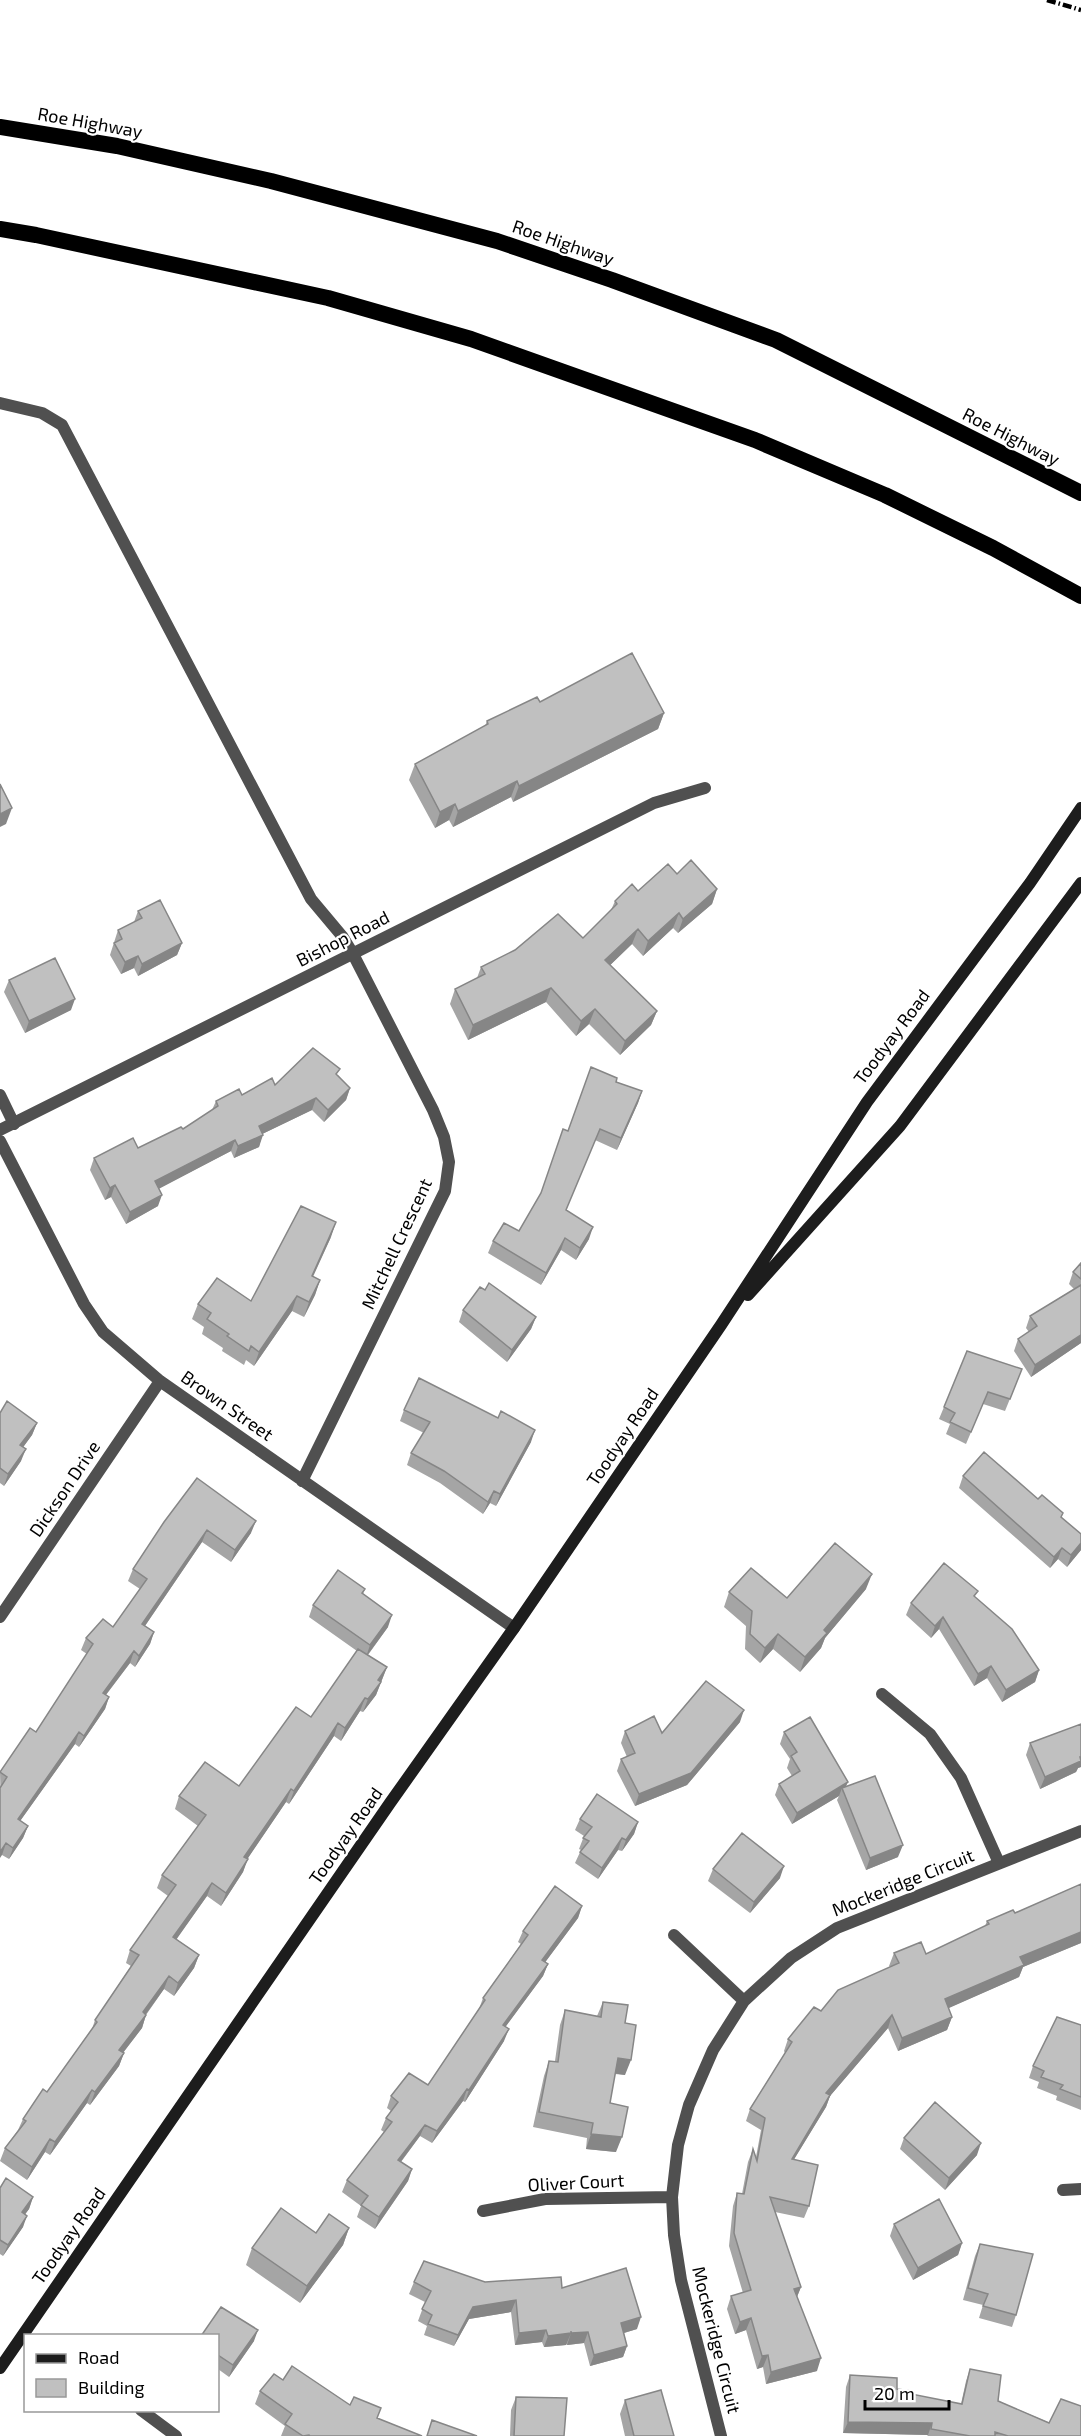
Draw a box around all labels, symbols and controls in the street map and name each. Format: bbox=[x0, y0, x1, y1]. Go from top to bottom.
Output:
street label: Roe Highway bbox=[36, 102, 145, 142]
street label: Roe Highway bbox=[510, 214, 618, 270]
street label: Roe Highway bbox=[959, 402, 1064, 470]
street label: Bishop Road bbox=[292, 905, 393, 971]
street label: Toodyay Road bbox=[848, 985, 934, 1088]
street label: Mitchell Crescent bbox=[356, 1174, 436, 1313]
street label: Brown Street bbox=[177, 1365, 278, 1445]
street label: Toodyay Road bbox=[581, 1383, 663, 1489]
street label: Dickson Drive bbox=[24, 1436, 104, 1541]
street label: Toodyay Road bbox=[304, 1783, 387, 1888]
street label: Mockeridge Circuit bbox=[828, 1844, 977, 1921]
street label: Oliver Court bbox=[527, 2168, 625, 2196]
street label: Toodyay Road bbox=[27, 2183, 110, 2288]
street label: Mockeridge Circuit bbox=[688, 2264, 746, 2416]
legend bbox=[24, 2334, 219, 2412]
text: Road bbox=[78, 2346, 119, 2368]
scale bar bbox=[865, 2373, 949, 2411]
text: Building bbox=[78, 2376, 145, 2398]
text: 20 m bbox=[874, 2382, 915, 2404]

